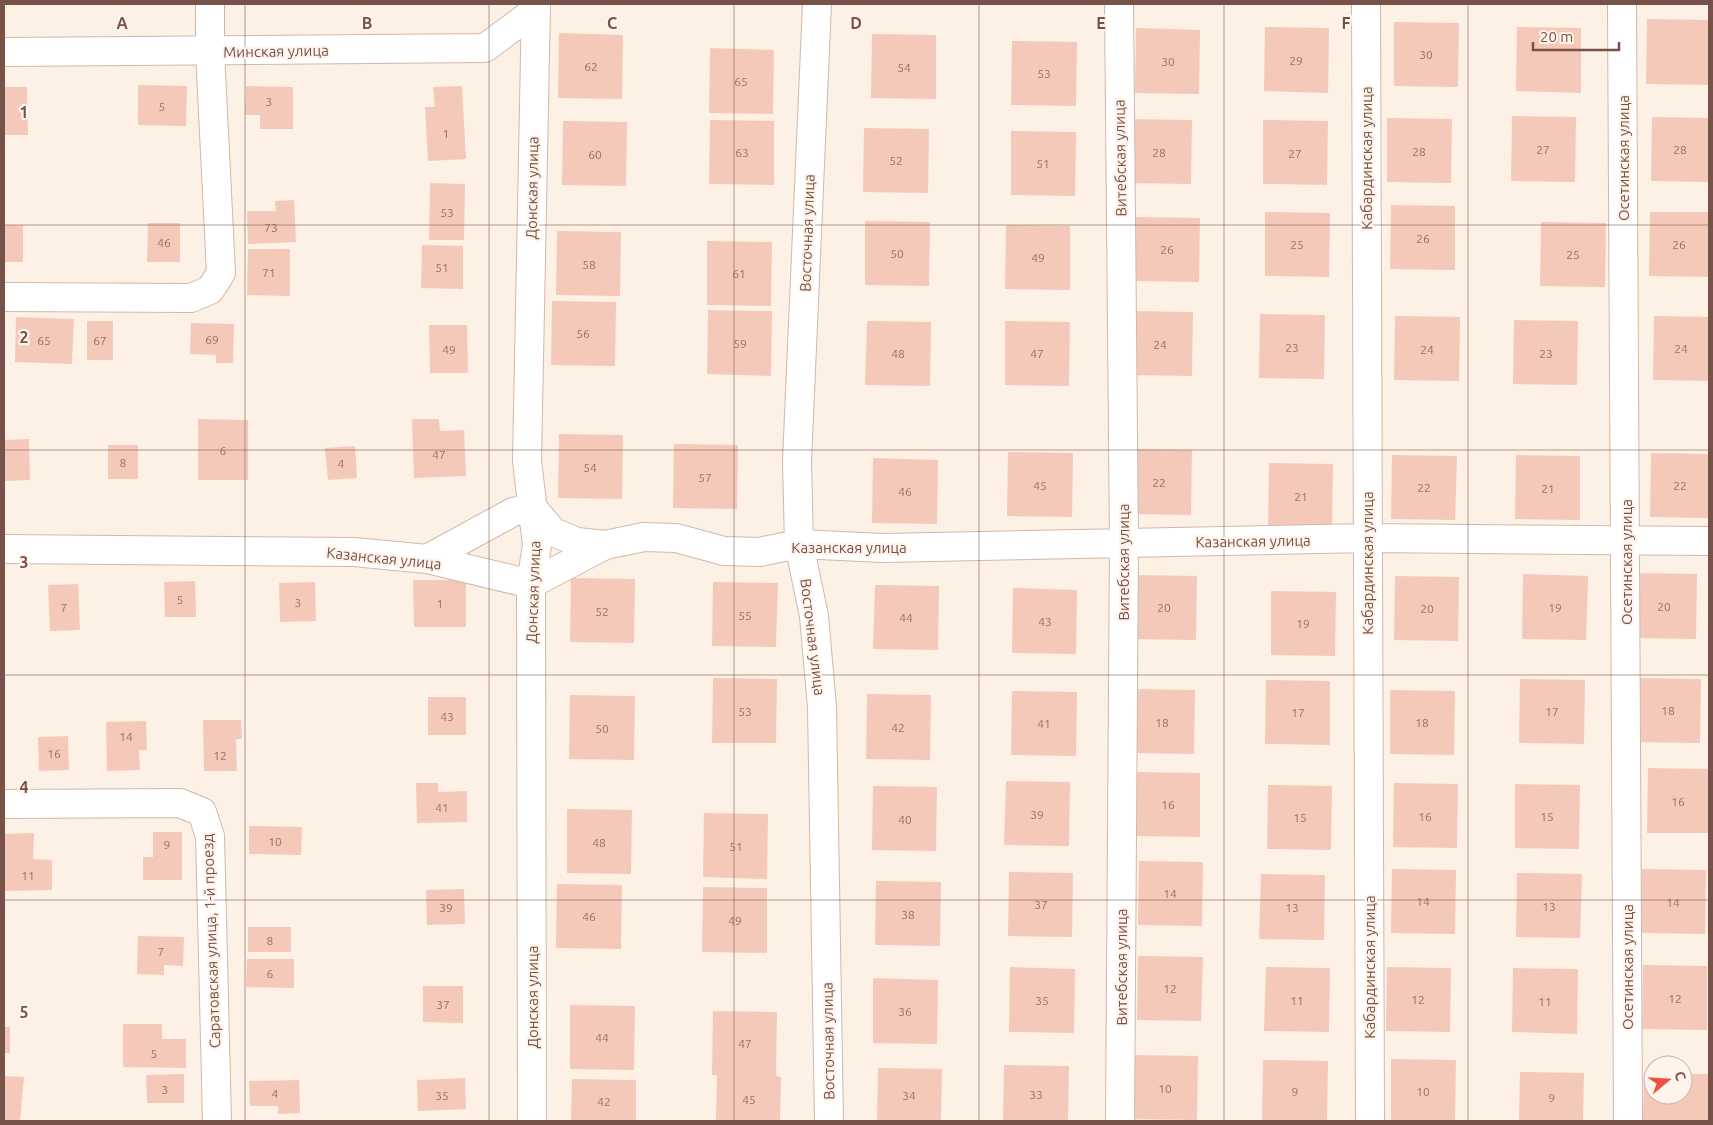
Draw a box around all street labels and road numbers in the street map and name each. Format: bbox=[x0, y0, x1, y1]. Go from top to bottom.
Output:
street label: Минская улица bbox=[223, 42, 329, 60]
street label: Кабардинская улица bbox=[1358, 86, 1375, 230]
street label: Осетинская улица bbox=[1615, 95, 1632, 221]
street label: Витебская улица bbox=[1110, 99, 1130, 217]
street label: Донская улица bbox=[523, 136, 541, 240]
street label: Восточная улица bbox=[796, 174, 818, 292]
street label: Кабардинская улица bbox=[1359, 491, 1376, 635]
street label: Осетинская улица bbox=[1618, 499, 1635, 625]
street label: Витебская улица bbox=[1115, 503, 1132, 621]
street label: Казанская улица bbox=[1195, 531, 1311, 551]
street label: Казанская улица bbox=[791, 539, 907, 556]
street label: Донская улица bbox=[523, 540, 543, 644]
street label: Казанская улица bbox=[326, 544, 442, 572]
street label: Восточная улица bbox=[797, 578, 829, 696]
street label: Саратовская улица, 1-й проезд bbox=[199, 833, 223, 1049]
street label: Кабардинская улица bbox=[1361, 895, 1378, 1039]
street label: Осетинская улица bbox=[1619, 904, 1636, 1030]
street label: Витебская улица bbox=[1113, 908, 1130, 1026]
street label: Донская улица bbox=[524, 946, 541, 1048]
street label: Восточная улица bbox=[818, 982, 838, 1100]

